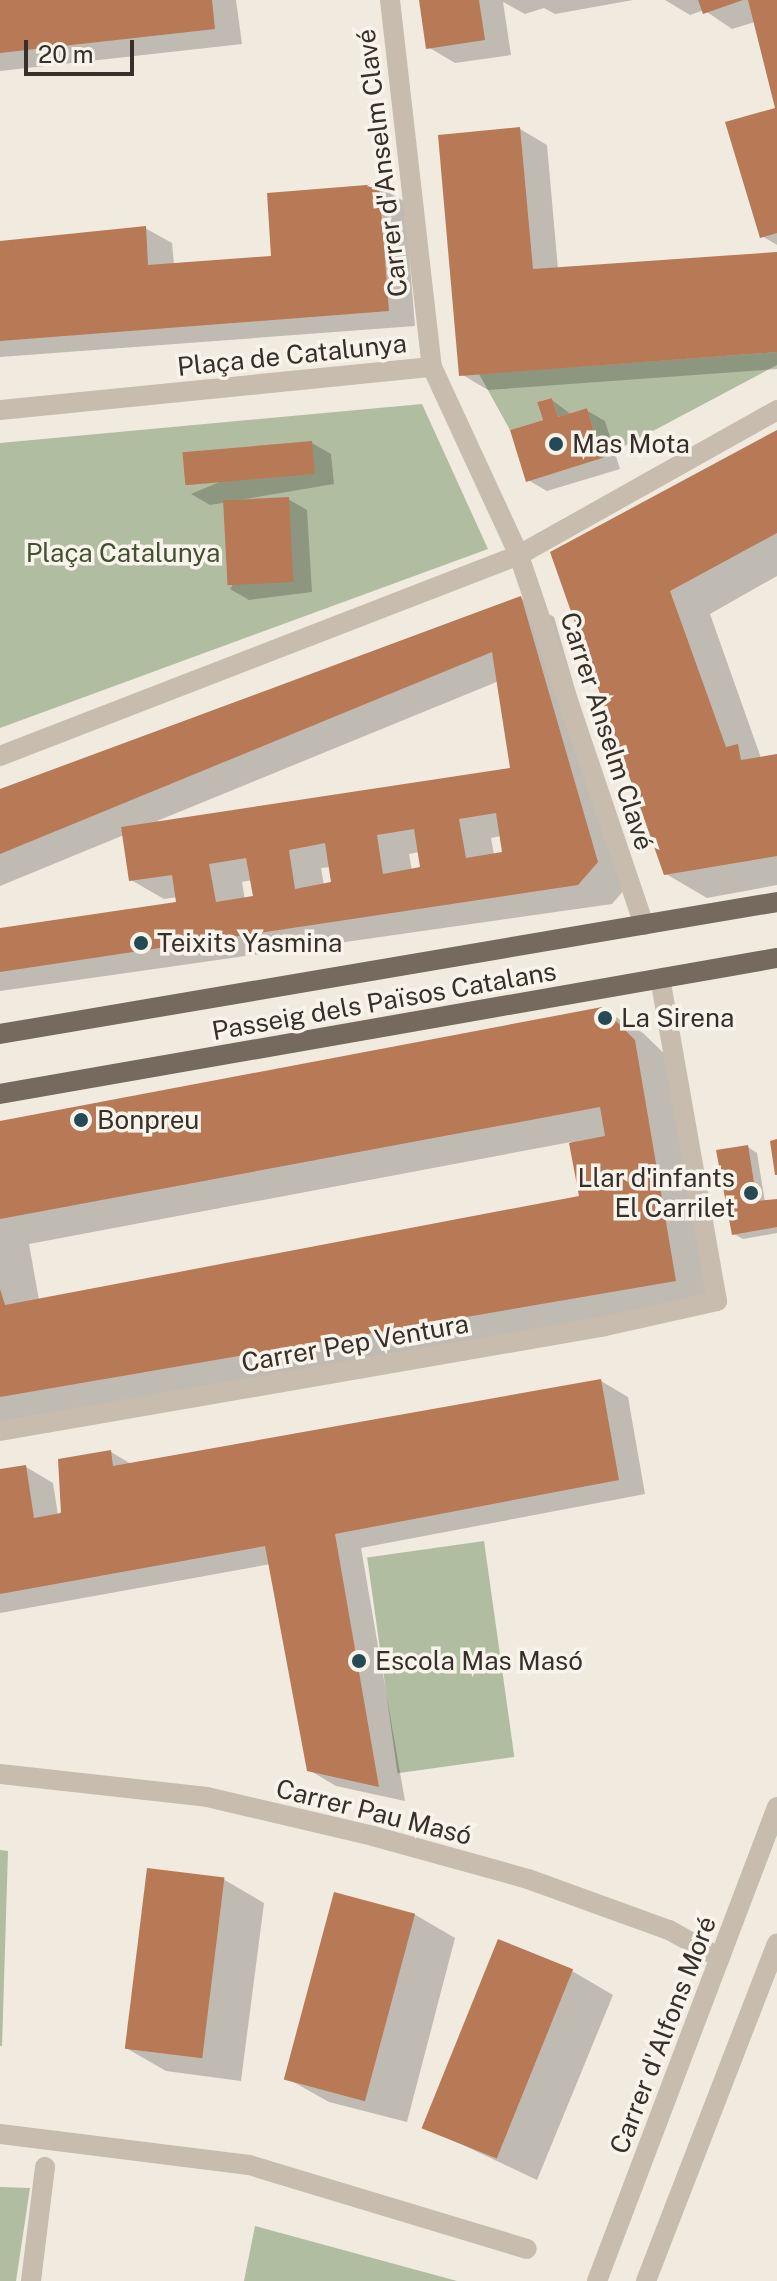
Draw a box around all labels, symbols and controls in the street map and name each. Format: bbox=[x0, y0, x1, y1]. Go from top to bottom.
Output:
scale bar bbox=[28, 24, 138, 74]
street label: Carrer d'Anselm Clavé bbox=[350, 27, 414, 299]
text: 20 m bbox=[38, 40, 94, 68]
street label: Plaça de Catalunya bbox=[175, 327, 409, 383]
place label: Mas Mota bbox=[572, 428, 690, 460]
marker: Mas Mota bbox=[547, 435, 565, 453]
park label: Plaça Catalunya bbox=[26, 537, 220, 569]
street label: Carrer Anselm Clavé bbox=[554, 608, 660, 854]
place label: Teixits Yasmina bbox=[157, 927, 342, 959]
marker: Teixits Yasmina bbox=[132, 934, 150, 952]
street label: Passeig dels Països Catalans bbox=[209, 955, 559, 1047]
place label: La Sirena bbox=[621, 1002, 734, 1034]
marker: La Sirena bbox=[596, 1009, 614, 1027]
place label: Bonpreu bbox=[97, 1104, 199, 1136]
marker: Bonpreu bbox=[72, 1111, 90, 1129]
place label: Llar d'infants El Carrilet bbox=[577, 1162, 735, 1224]
marker: Llar d'infants El Carrilet bbox=[742, 1184, 760, 1202]
street label: Carrer Pep Ventura bbox=[239, 1308, 471, 1378]
place label: Escola Mas Masó bbox=[375, 1645, 583, 1677]
marker: Escola Mas Masó bbox=[350, 1652, 368, 1670]
street label: Carrer Pau Masó bbox=[273, 1773, 475, 1851]
street label: Carrer d'Alfons Moré bbox=[603, 1912, 723, 2158]

